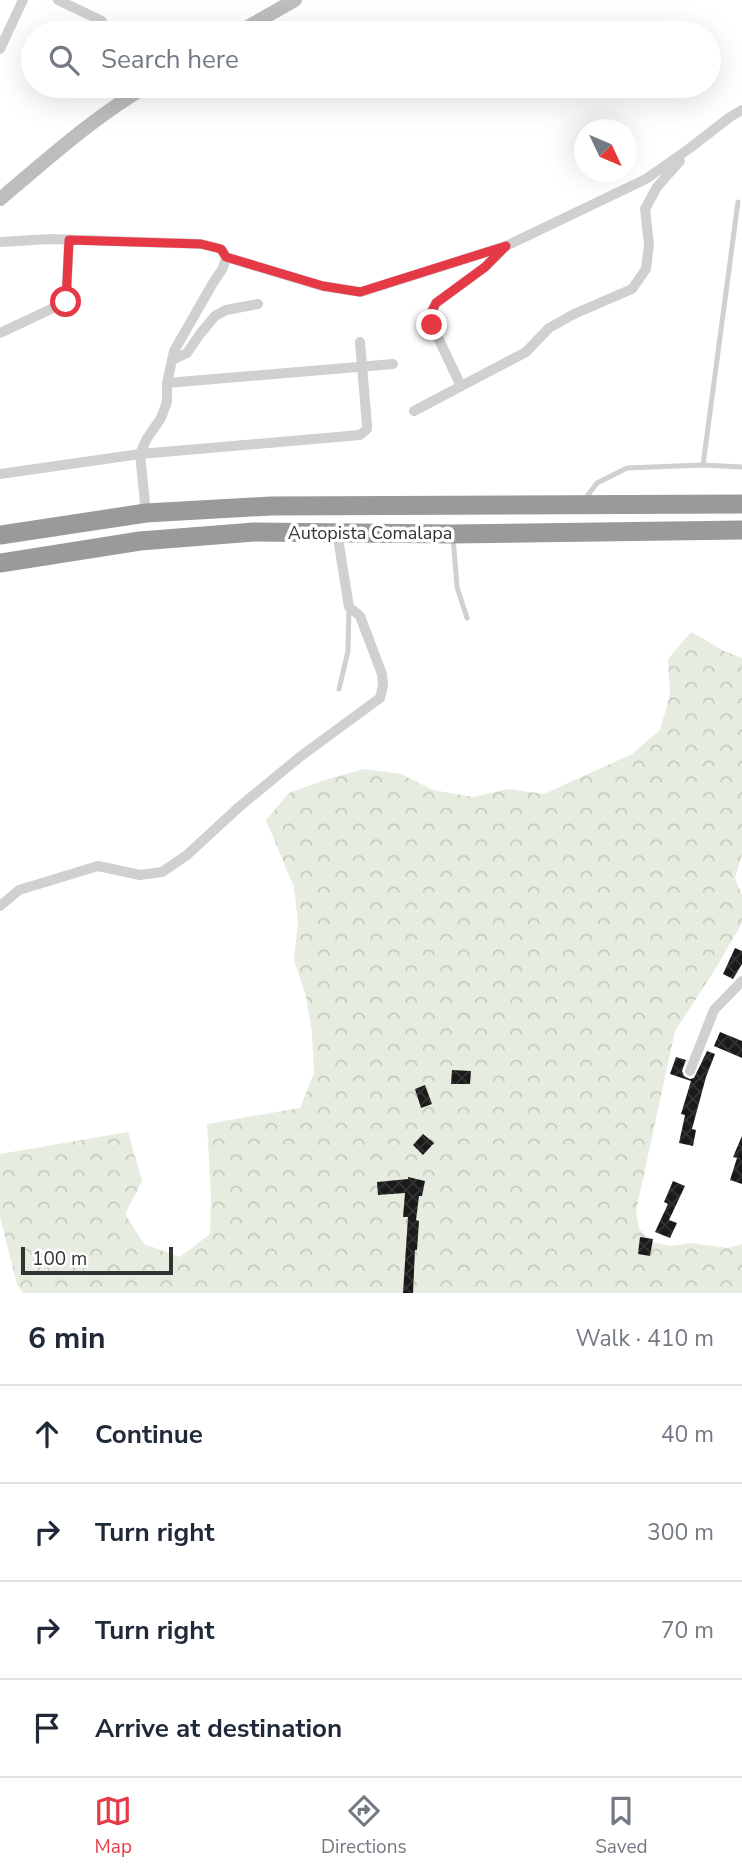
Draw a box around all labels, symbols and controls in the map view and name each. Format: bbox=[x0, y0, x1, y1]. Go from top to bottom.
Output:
search box bbox=[21, 21, 721, 98]
icon: search bbox=[45, 41, 83, 79]
text: Search here bbox=[101, 42, 239, 77]
north arrow bbox=[574, 119, 637, 182]
route start bbox=[50, 286, 81, 317]
route end bbox=[416, 309, 447, 340]
street label: Autopista Comalapa bbox=[288, 521, 452, 545]
scale bar bbox=[21, 1244, 173, 1276]
text: 100 m bbox=[32, 1246, 87, 1272]
text: 6 min bbox=[28, 1318, 106, 1359]
text: Walk · 410 m bbox=[575, 1323, 714, 1354]
icon: ahead bbox=[28, 1415, 66, 1453]
text: Continue bbox=[95, 1417, 203, 1452]
text: 40 m bbox=[661, 1419, 714, 1450]
icon: right bbox=[28, 1513, 66, 1551]
text: Turn right bbox=[95, 1515, 214, 1550]
text: 300 m bbox=[647, 1517, 714, 1548]
icon: right bbox=[28, 1611, 66, 1649]
text: Turn right bbox=[95, 1613, 214, 1648]
text: 70 m bbox=[661, 1615, 714, 1646]
icon: arrive bbox=[28, 1709, 66, 1747]
text: Arrive at destination bbox=[95, 1711, 342, 1746]
tab: Map bbox=[94, 1792, 132, 1860]
tab: Directions bbox=[321, 1792, 407, 1860]
tab: Saved bbox=[595, 1792, 648, 1860]

